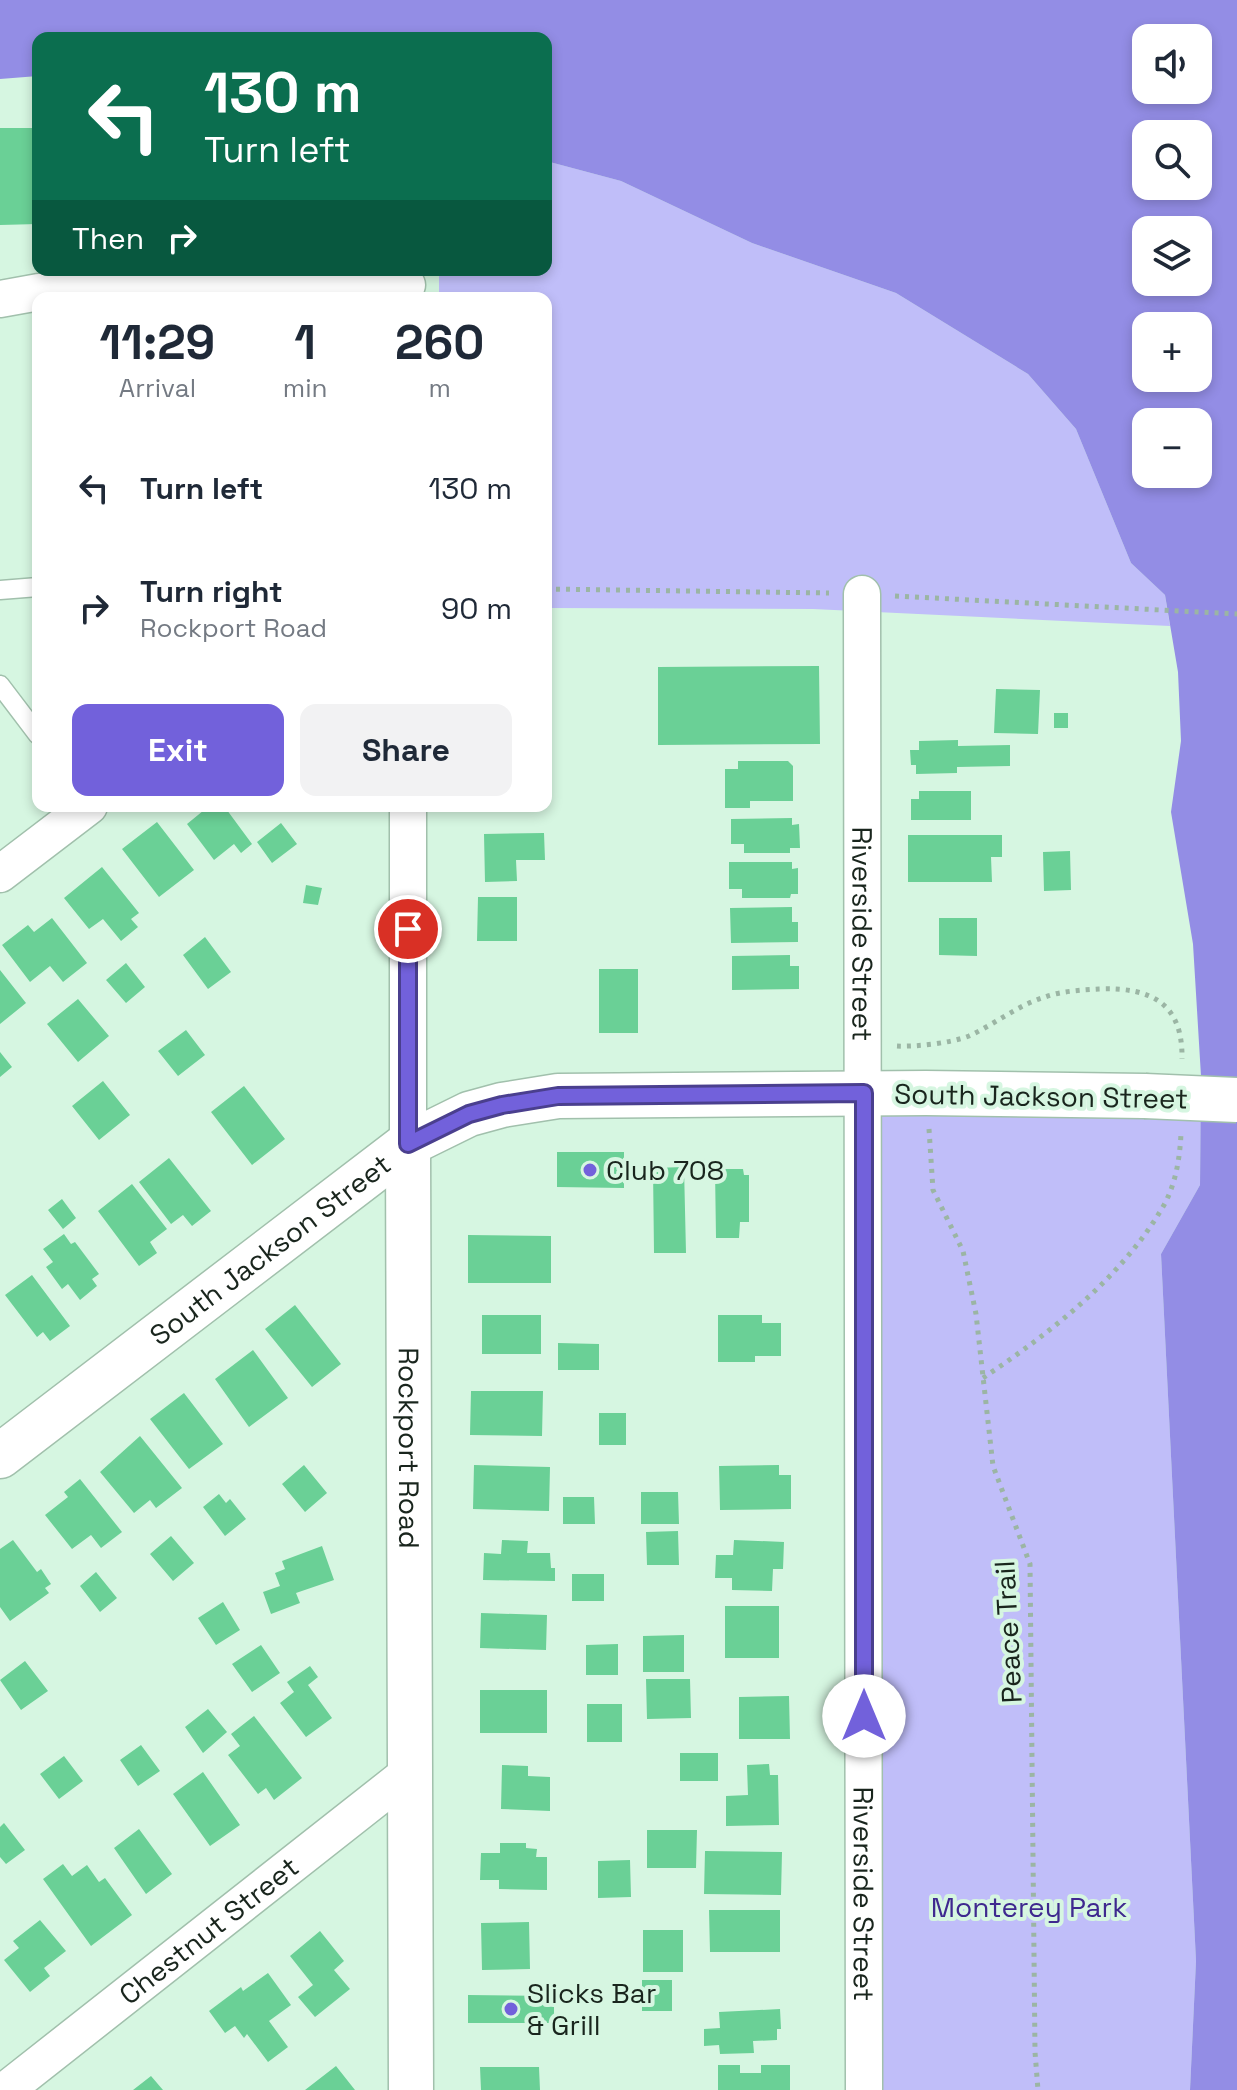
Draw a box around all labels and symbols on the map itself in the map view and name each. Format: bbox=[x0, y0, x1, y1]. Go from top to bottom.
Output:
street label: Riverside Street bbox=[844, 826, 881, 1042]
pin bbox=[374, 895, 442, 963]
street label: South Jackson Street bbox=[894, 1075, 1188, 1117]
street label: South Jackson Street bbox=[142, 1146, 398, 1353]
place label: Club 708 bbox=[606, 1152, 724, 1188]
marker: Club 708 bbox=[581, 1161, 599, 1179]
street label: Rockport Road bbox=[391, 1347, 427, 1549]
street label: Peace Trail bbox=[986, 1560, 1030, 1704]
position arrow bbox=[822, 1674, 906, 1758]
street label: Riverside Street bbox=[846, 1786, 882, 2002]
street label: Chestnut Street bbox=[112, 1849, 306, 2012]
park label: Monterey Park bbox=[931, 1889, 1127, 1925]
place label: Slicks Bar & Grill bbox=[527, 1975, 656, 2043]
marker: Slicks Bar & Grill bbox=[502, 2000, 520, 2018]

